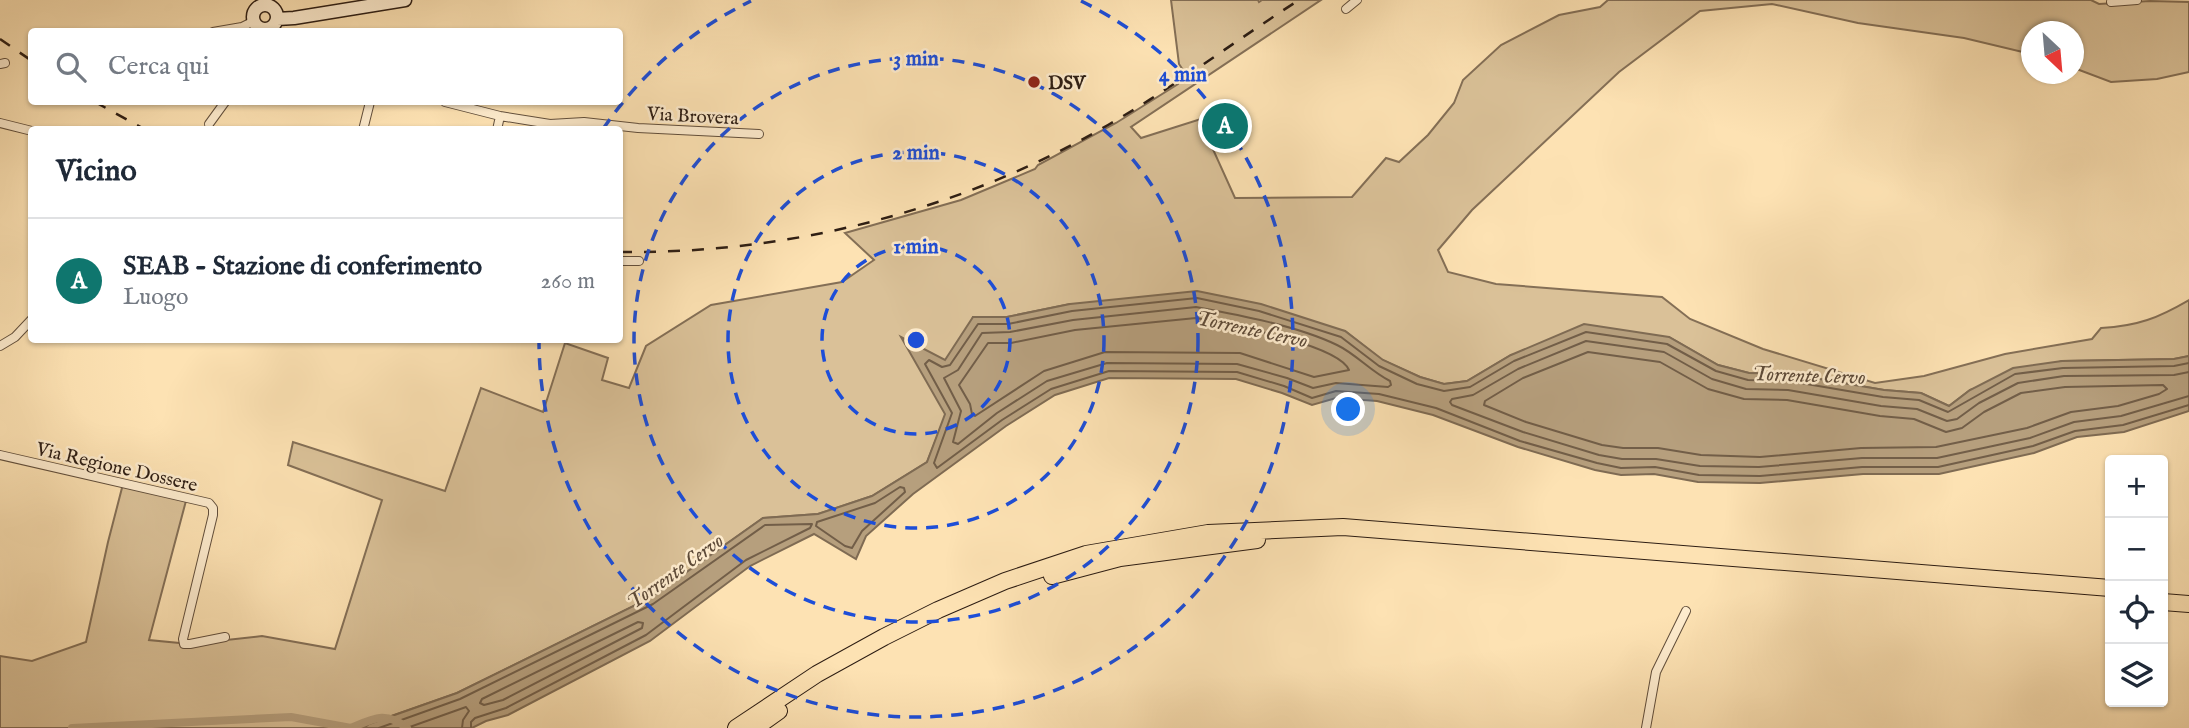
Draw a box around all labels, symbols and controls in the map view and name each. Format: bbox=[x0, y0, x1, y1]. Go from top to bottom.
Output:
north arrow bbox=[2021, 21, 2084, 84]
search box bbox=[28, 28, 623, 105]
text: 3 min bbox=[893, 46, 939, 73]
icon: search bbox=[52, 48, 90, 86]
text: Cerca qui bbox=[108, 50, 209, 83]
text: 4 min bbox=[1159, 62, 1207, 89]
place label: DSV bbox=[1048, 72, 1087, 96]
marker: DSV bbox=[1026, 74, 1042, 90]
pin: A bbox=[1202, 100, 1248, 152]
street label: Via Brovera bbox=[645, 103, 740, 131]
text: 2 min bbox=[892, 140, 940, 167]
text: Vicino bbox=[56, 153, 137, 191]
text: 1 min bbox=[893, 234, 939, 261]
text: SEAB - Stazione di conferimento bbox=[123, 250, 482, 283]
text: A bbox=[71, 267, 87, 296]
text: 260 m bbox=[540, 267, 595, 296]
text: Luogo bbox=[123, 283, 188, 312]
water label: Torrente Cervo bbox=[1194, 305, 1310, 355]
centre of rings bbox=[904, 328, 928, 352]
water label: Torrente Cervo bbox=[1752, 361, 1866, 392]
your location bbox=[1331, 392, 1365, 426]
street label: Via Regione Dossere bbox=[33, 438, 200, 498]
map controls bbox=[2105, 455, 2168, 707]
button: + bbox=[2105, 455, 2168, 518]
button: − bbox=[2105, 518, 2168, 581]
water label: Torrente Cervo bbox=[622, 528, 730, 616]
button: locate bbox=[2105, 581, 2168, 644]
button: layers bbox=[2105, 644, 2168, 707]

